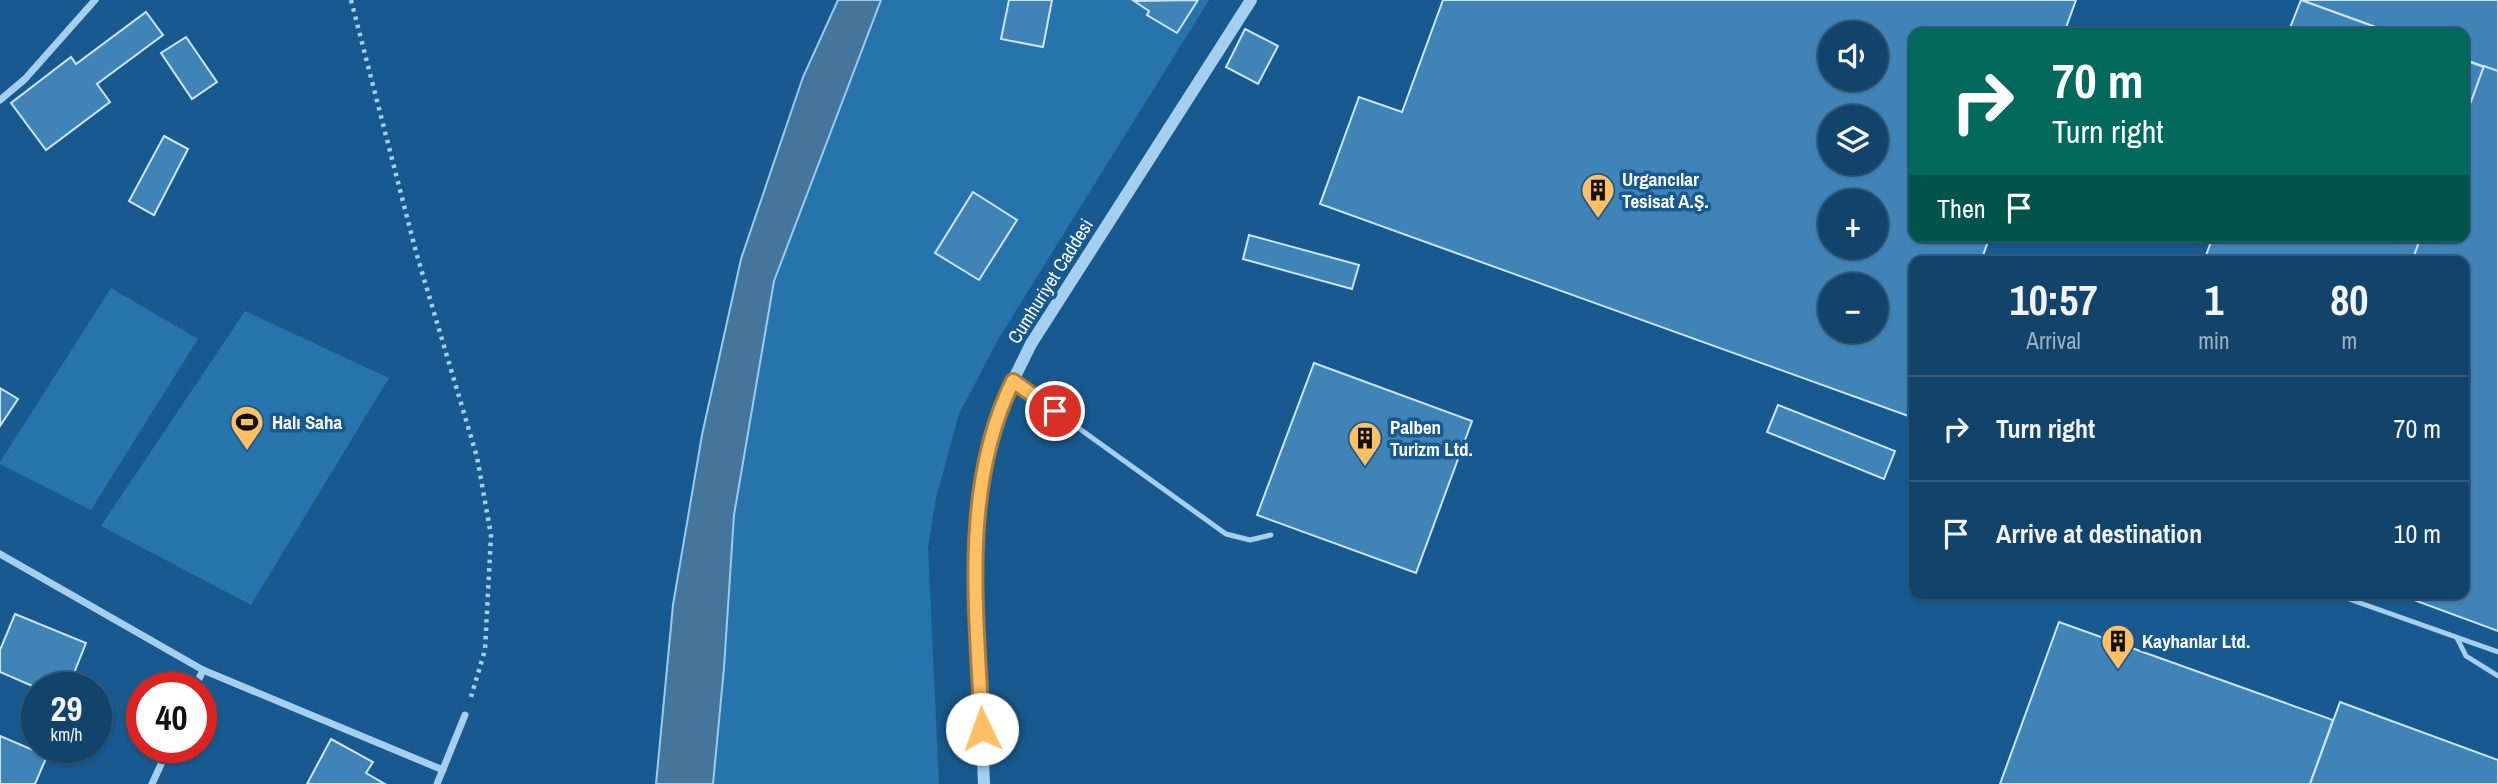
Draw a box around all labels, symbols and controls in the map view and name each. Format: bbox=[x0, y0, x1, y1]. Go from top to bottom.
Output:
map controls bbox=[1818, 21, 1888, 343]
button: sound bbox=[1818, 21, 1888, 91]
text: 70 m bbox=[2052, 47, 2144, 113]
icon: right bbox=[1937, 56, 2028, 147]
button: layers bbox=[1818, 105, 1888, 175]
text: Turn right bbox=[2052, 110, 2164, 153]
place label: Urgancılar Tesisat A.Ş. bbox=[1622, 166, 1709, 214]
building icon: Urgancılar Tesisat A.Ş. bbox=[1579, 171, 1617, 220]
button: + bbox=[1818, 189, 1888, 259]
icon: arrive bbox=[2000, 189, 2038, 227]
text: Then bbox=[1937, 191, 1986, 226]
street label: Cumhuriyet Caddesi bbox=[1001, 214, 1099, 348]
text: 10:57 bbox=[2010, 272, 2098, 328]
text: 1 bbox=[2204, 272, 2223, 328]
text: 80 bbox=[2330, 272, 2368, 328]
button: − bbox=[1818, 273, 1888, 343]
text: Arrival bbox=[2026, 325, 2081, 356]
text: min bbox=[2198, 325, 2230, 356]
text: m bbox=[2341, 325, 2357, 356]
pin bbox=[1025, 381, 1085, 441]
icon: arrive bbox=[1036, 392, 1074, 430]
sports icon: Halı Saha bbox=[228, 403, 266, 452]
place label: Halı Saha bbox=[272, 409, 342, 435]
icon: right bbox=[1937, 410, 1975, 448]
text: Turn right bbox=[1996, 411, 2095, 446]
text: 70 m bbox=[2394, 411, 2441, 446]
place label: Palben Turizm Ltd. bbox=[1390, 414, 1473, 462]
building icon: Palben Turizm Ltd. bbox=[1346, 419, 1384, 468]
icon: arrive bbox=[1937, 515, 1975, 553]
text: Arrive at destination bbox=[1996, 516, 2202, 551]
text: 10 m bbox=[2394, 516, 2441, 551]
building icon: Kayhanlar Ltd. bbox=[2099, 622, 2137, 671]
place label: Kayhanlar Ltd. bbox=[2142, 628, 2250, 654]
speed limit sign: 40 bbox=[126, 672, 217, 763]
text: 29 bbox=[51, 685, 82, 732]
position arrow bbox=[945, 692, 1019, 766]
text: km/h bbox=[51, 722, 83, 747]

